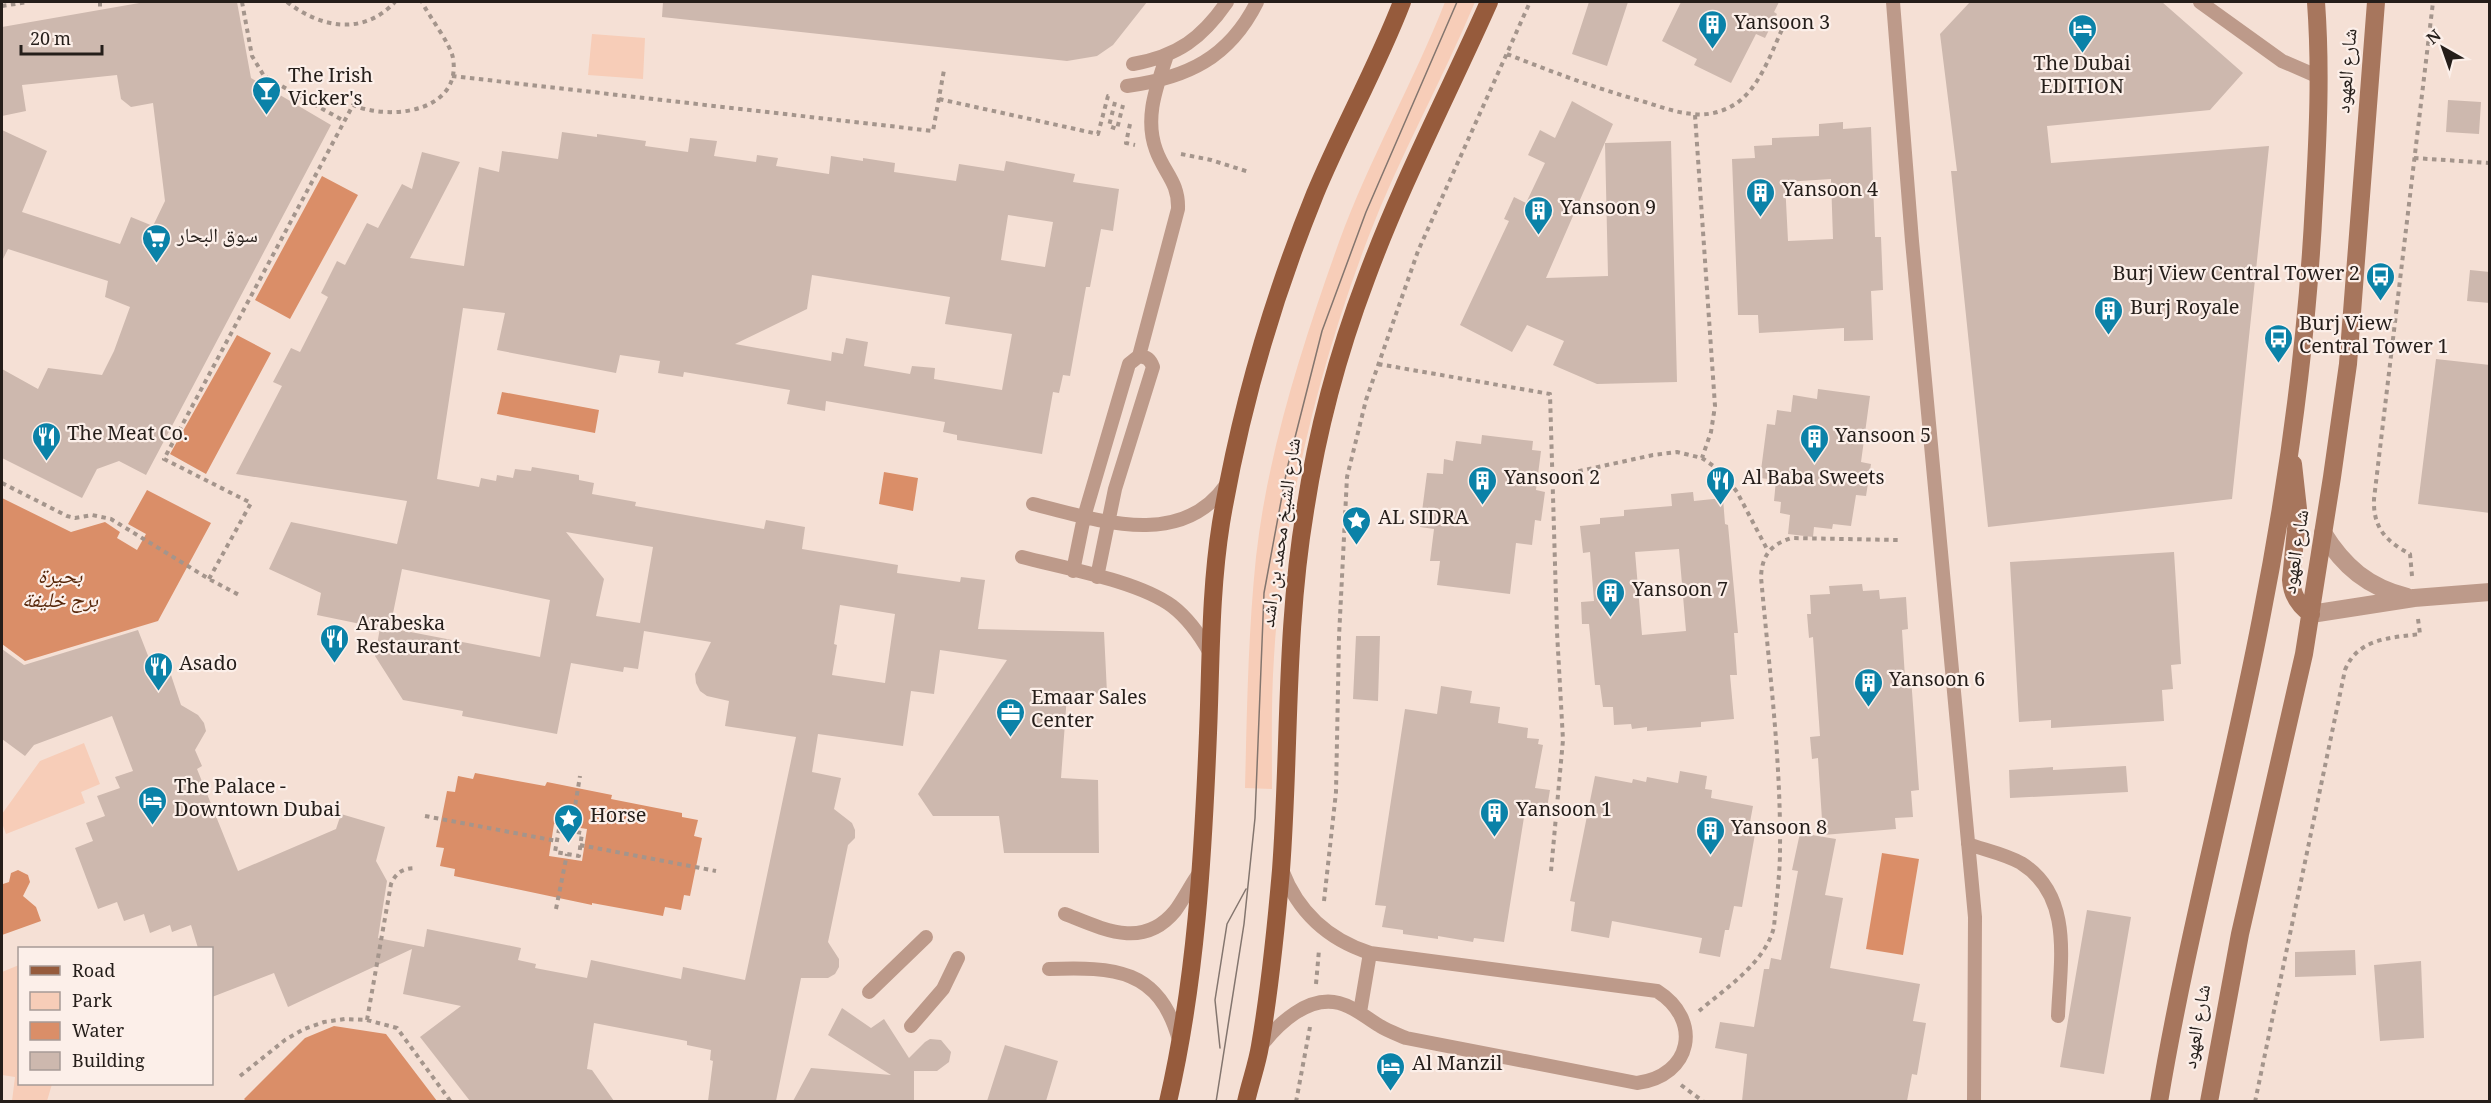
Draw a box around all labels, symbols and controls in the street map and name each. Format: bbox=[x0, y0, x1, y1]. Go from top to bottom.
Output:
place label: Yansoon 3 bbox=[1733, 8, 1830, 42]
building icon: Yansoon 3 bbox=[1697, 9, 1729, 51]
hotel icon: The Dubai EDITION bbox=[2066, 12, 2098, 54]
scale bar bbox=[21, 18, 102, 56]
north arrow bbox=[2413, 18, 2473, 78]
text: N bbox=[2421, 24, 2449, 53]
text: 20 m bbox=[30, 26, 71, 56]
street label: شارع العهود bbox=[2328, 27, 2370, 115]
place label: The Dubai EDITION bbox=[2033, 49, 2131, 106]
place label: The Irish Vicker's bbox=[288, 61, 373, 118]
bar icon: The Irish Vicker's bbox=[251, 74, 283, 116]
place label: Yansoon 4 bbox=[1781, 175, 1878, 209]
building icon: Yansoon 4 bbox=[1745, 176, 1777, 218]
place label: Yansoon 9 bbox=[1559, 193, 1656, 227]
building icon: Yansoon 9 bbox=[1523, 194, 1555, 236]
place label: سوق البحار bbox=[176, 221, 258, 255]
supermarket icon: سوق البحار bbox=[140, 222, 172, 264]
place label: Burj View Central Tower 2 bbox=[2113, 259, 2360, 293]
bus stop icon: Burj View Central Tower 2 bbox=[2365, 260, 2397, 302]
place label: Burj Royale bbox=[2130, 293, 2239, 327]
building icon: Burj Royale bbox=[2093, 294, 2125, 336]
place label: Burj View Central Tower 1 bbox=[2299, 309, 2449, 366]
bus stop icon: Burj View Central Tower 1 bbox=[2262, 322, 2294, 364]
place label: The Meat Co. bbox=[67, 419, 188, 453]
restaurant icon: The Meat Co. bbox=[30, 420, 62, 462]
place label: Yansoon 5 bbox=[1834, 421, 1931, 455]
building icon: Yansoon 5 bbox=[1798, 422, 1830, 464]
street label: شارع الشيخ محمد بن راشد bbox=[1253, 436, 1313, 630]
place label: Yansoon 2 bbox=[1503, 463, 1600, 497]
place label: Al Baba Sweets bbox=[1742, 463, 1884, 497]
building icon: Yansoon 2 bbox=[1467, 464, 1499, 506]
restaurant icon: Al Baba Sweets bbox=[1705, 464, 1737, 506]
place label: AL SIDRA bbox=[1378, 503, 1470, 537]
place icon: AL SIDRA bbox=[1341, 504, 1373, 546]
street label: شارع العهود bbox=[2275, 507, 2321, 597]
water label: بحيرة برج خليفة bbox=[22, 561, 98, 620]
place label: Yansoon 7 bbox=[1631, 575, 1728, 609]
building icon: Yansoon 7 bbox=[1595, 576, 1627, 618]
place label: Arabeska Restaurant bbox=[356, 609, 460, 666]
restaurant icon: Arabeska Restaurant bbox=[319, 622, 351, 664]
place label: Asado bbox=[179, 649, 237, 683]
restaurant icon: Asado bbox=[142, 650, 174, 692]
place label: Yansoon 6 bbox=[1888, 665, 1985, 699]
building icon: Yansoon 6 bbox=[1852, 666, 1884, 708]
place label: Emaar Sales Center bbox=[1031, 683, 1147, 740]
office icon: Emaar Sales Center bbox=[994, 696, 1026, 738]
place label: The Palace - Downtown Dubai bbox=[174, 772, 341, 829]
hotel icon: The Palace - Downtown Dubai bbox=[137, 784, 169, 826]
place label: Yansoon 1 bbox=[1515, 795, 1612, 829]
building icon: Yansoon 1 bbox=[1479, 796, 1511, 838]
place label: Horse bbox=[590, 801, 647, 835]
place icon: Horse bbox=[553, 802, 585, 844]
place label: Yansoon 8 bbox=[1730, 813, 1827, 847]
building icon: Yansoon 8 bbox=[1694, 814, 1726, 856]
legend bbox=[18, 947, 213, 1085]
text: Road bbox=[72, 958, 115, 988]
street label: شارع العهود bbox=[2175, 982, 2223, 1072]
text: Park bbox=[72, 988, 112, 1018]
text: Water bbox=[72, 1018, 125, 1048]
text: Building bbox=[72, 1048, 145, 1078]
place label: Al Manzil bbox=[1412, 1049, 1502, 1083]
hotel icon: Al Manzil bbox=[1375, 1050, 1407, 1092]

